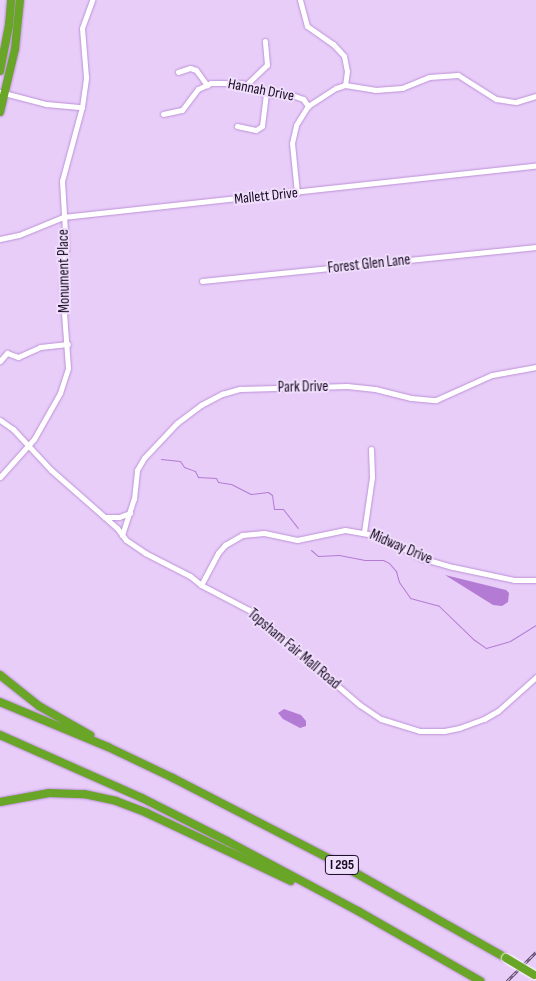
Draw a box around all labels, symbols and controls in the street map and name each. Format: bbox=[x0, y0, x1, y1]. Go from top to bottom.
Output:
street label: Hannah Drive bbox=[226, 75, 296, 105]
street label: Mallett Drive bbox=[233, 184, 299, 208]
street label: Monument Place bbox=[54, 229, 74, 313]
street label: Forest Glen Lane bbox=[327, 251, 411, 277]
street label: Park Drive bbox=[278, 378, 328, 396]
street label: Midway Drive bbox=[367, 526, 435, 568]
street label: Topsham Fair Mall Road bbox=[244, 605, 344, 693]
road number: I 295 bbox=[324, 854, 360, 876]

